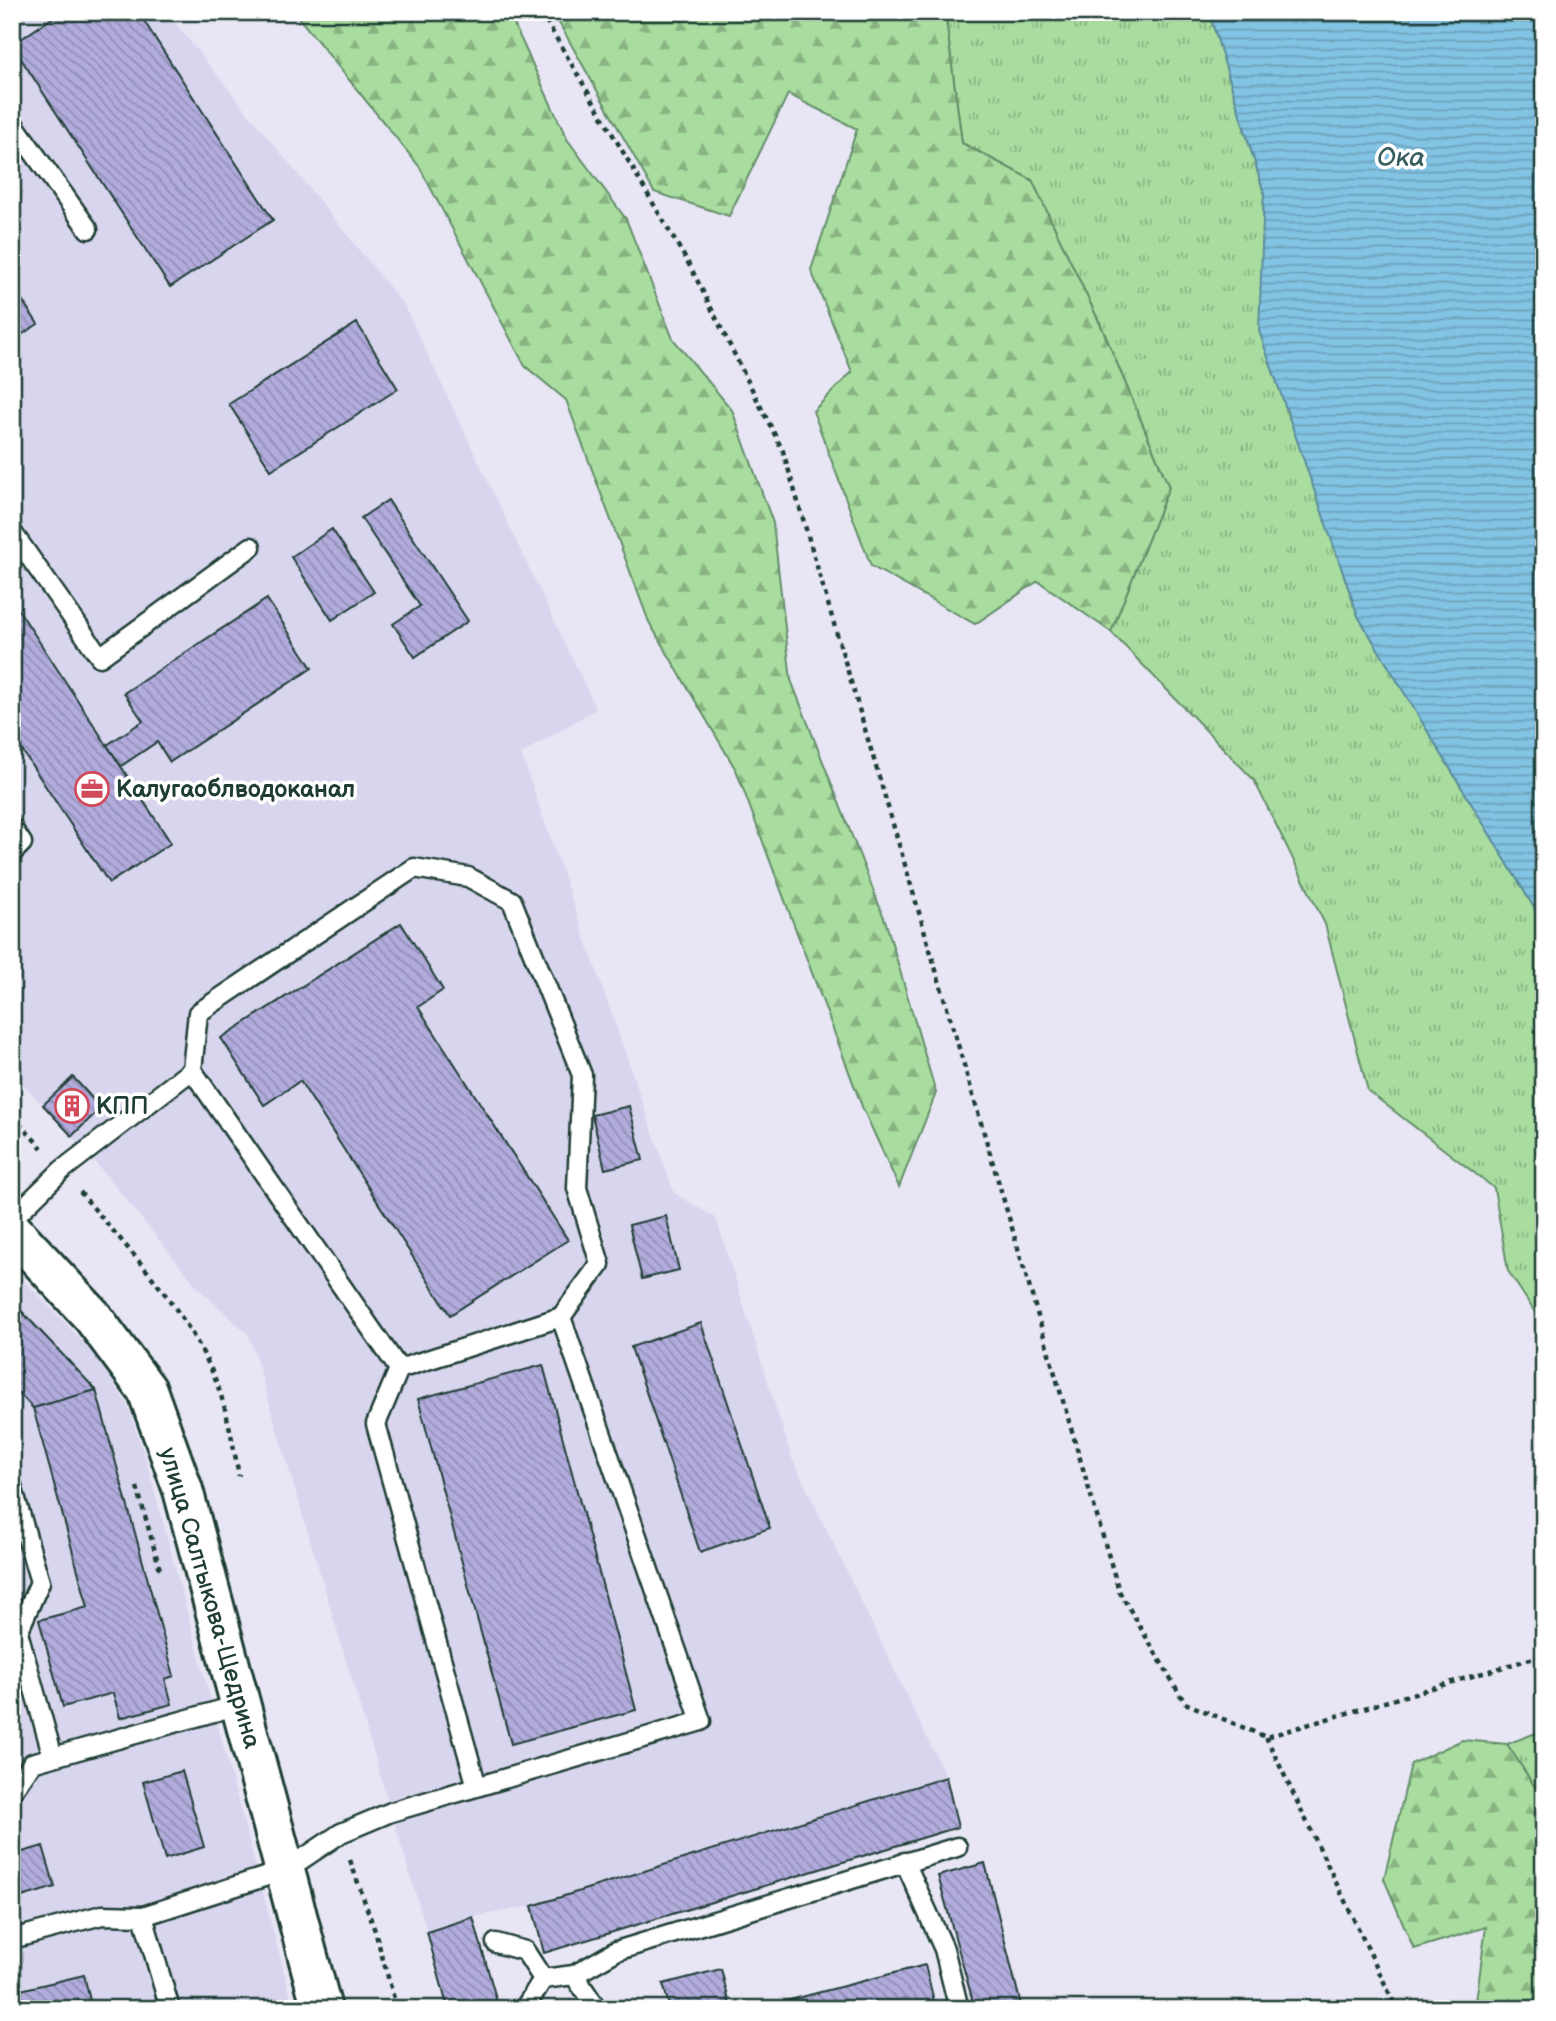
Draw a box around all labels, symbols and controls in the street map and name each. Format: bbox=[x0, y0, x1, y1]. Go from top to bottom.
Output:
water label: Ока bbox=[1377, 143, 1425, 174]
office icon: Калугаоблводоканал bbox=[73, 770, 111, 808]
place label: Калугаоблводоканал bbox=[116, 775, 355, 804]
building icon: КПП bbox=[53, 1087, 91, 1125]
place label: КПП bbox=[96, 1092, 148, 1121]
street label: улица Салтыкова-Щедрина bbox=[153, 1444, 267, 1752]

